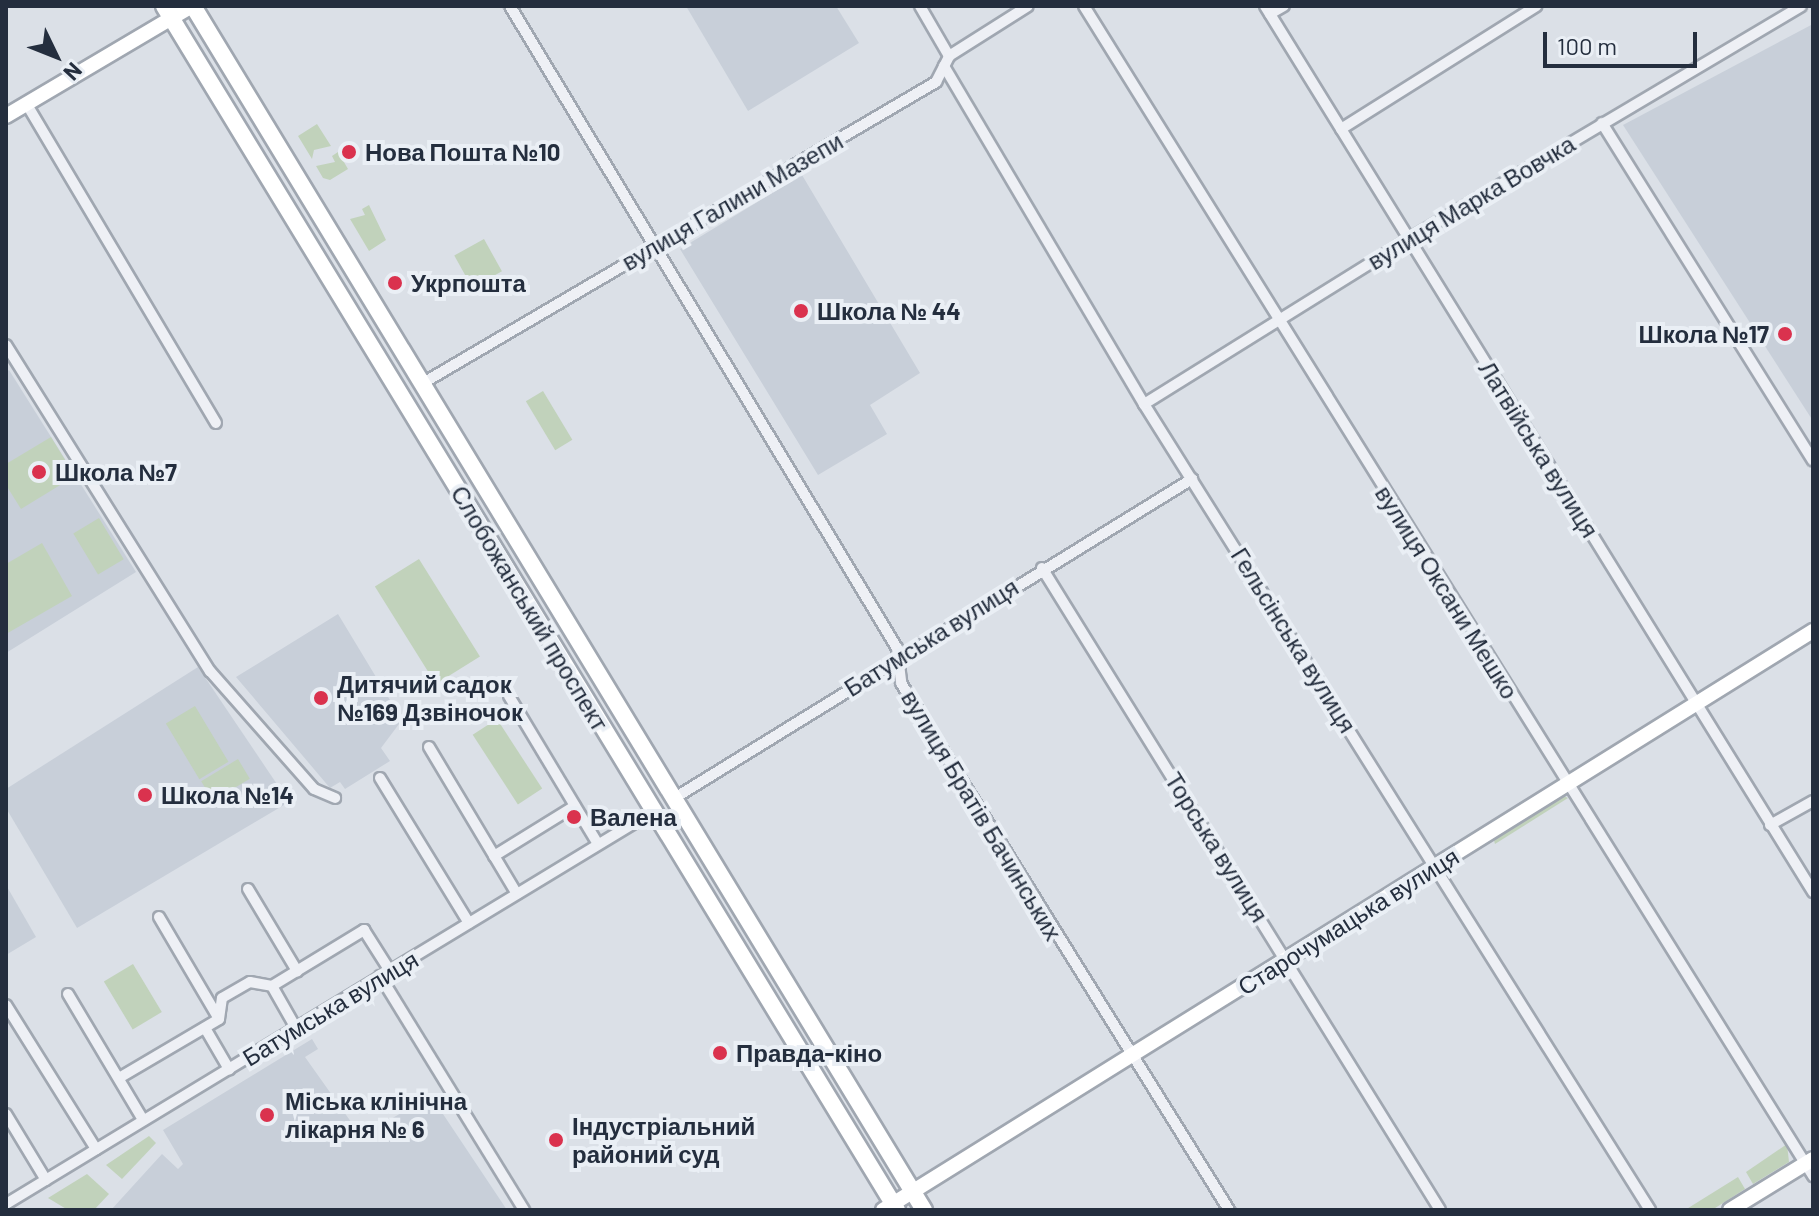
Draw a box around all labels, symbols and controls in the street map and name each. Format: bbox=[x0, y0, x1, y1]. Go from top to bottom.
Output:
north arrow bbox=[16, 16, 96, 96]
scale bar bbox=[1547, 16, 1701, 66]
text: 100 m bbox=[1557, 31, 1617, 60]
text: N bbox=[59, 58, 88, 87]
street label: вулиця Галини Мазепи bbox=[616, 126, 848, 276]
street label: вулиця Марка Вовчка bbox=[1362, 129, 1580, 275]
place label: Нова Пошта №10 bbox=[365, 138, 560, 166]
marker: Нова Пошта №10 bbox=[340, 143, 358, 161]
place label: Укрпошта bbox=[411, 269, 526, 297]
marker: Укрпошта bbox=[386, 274, 404, 292]
place label: Школа № 44 bbox=[817, 297, 961, 325]
marker: Школа № 44 bbox=[792, 302, 810, 320]
place label: Школа №17 bbox=[1639, 320, 1769, 348]
marker: Школа №17 bbox=[1776, 325, 1794, 343]
street label: Латвійська вулиця bbox=[1473, 355, 1605, 543]
place label: Школа №7 bbox=[55, 458, 177, 486]
marker: Школа №7 bbox=[30, 463, 48, 481]
street label: Слобожанський проспект bbox=[445, 480, 615, 736]
street label: вулиця Оксани Мешко bbox=[1370, 480, 1524, 704]
street label: Гельсінська вулиця bbox=[1225, 542, 1363, 738]
street label: Батумська вулиця bbox=[839, 572, 1023, 702]
place label: Дитячий садок №169 Дзвіночок bbox=[337, 670, 523, 726]
street label: вулиця Братів Бачинських bbox=[896, 685, 1068, 945]
marker: Дитячий садок №169 Дзвіночок bbox=[312, 689, 330, 707]
street label: Торська вулиця bbox=[1159, 767, 1275, 927]
place label: Школа №14 bbox=[161, 781, 294, 809]
marker: Школа №14 bbox=[136, 786, 154, 804]
place label: Валена bbox=[590, 803, 677, 831]
marker: Валена bbox=[565, 808, 583, 826]
street label: Старочумацька вулиця bbox=[1232, 841, 1464, 1001]
street label: Батумська вулиця bbox=[237, 944, 423, 1072]
place label: Правда-кіно bbox=[736, 1039, 882, 1067]
marker: Правда-кіно bbox=[711, 1044, 729, 1062]
place label: Міська клінічна лікарня № 6 bbox=[285, 1087, 467, 1143]
marker: Міська клінічна лікарня № 6 bbox=[256, 1104, 278, 1126]
place label: Індустріальний районий суд bbox=[572, 1112, 755, 1168]
marker: Індустріальний районий суд bbox=[547, 1131, 565, 1149]

